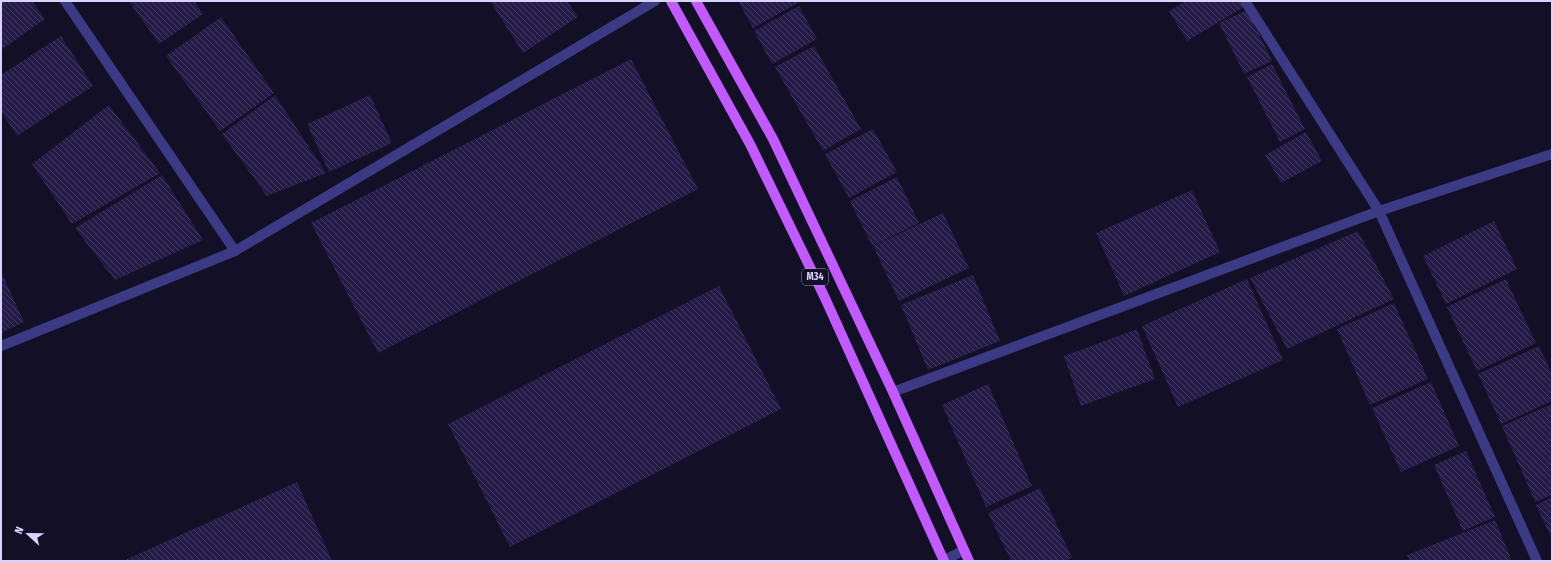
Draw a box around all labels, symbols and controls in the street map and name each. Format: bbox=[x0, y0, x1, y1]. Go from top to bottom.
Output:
road number: M34 bbox=[802, 269, 828, 285]
north arrow bbox=[8, 514, 48, 554]
text: N bbox=[12, 525, 26, 536]

